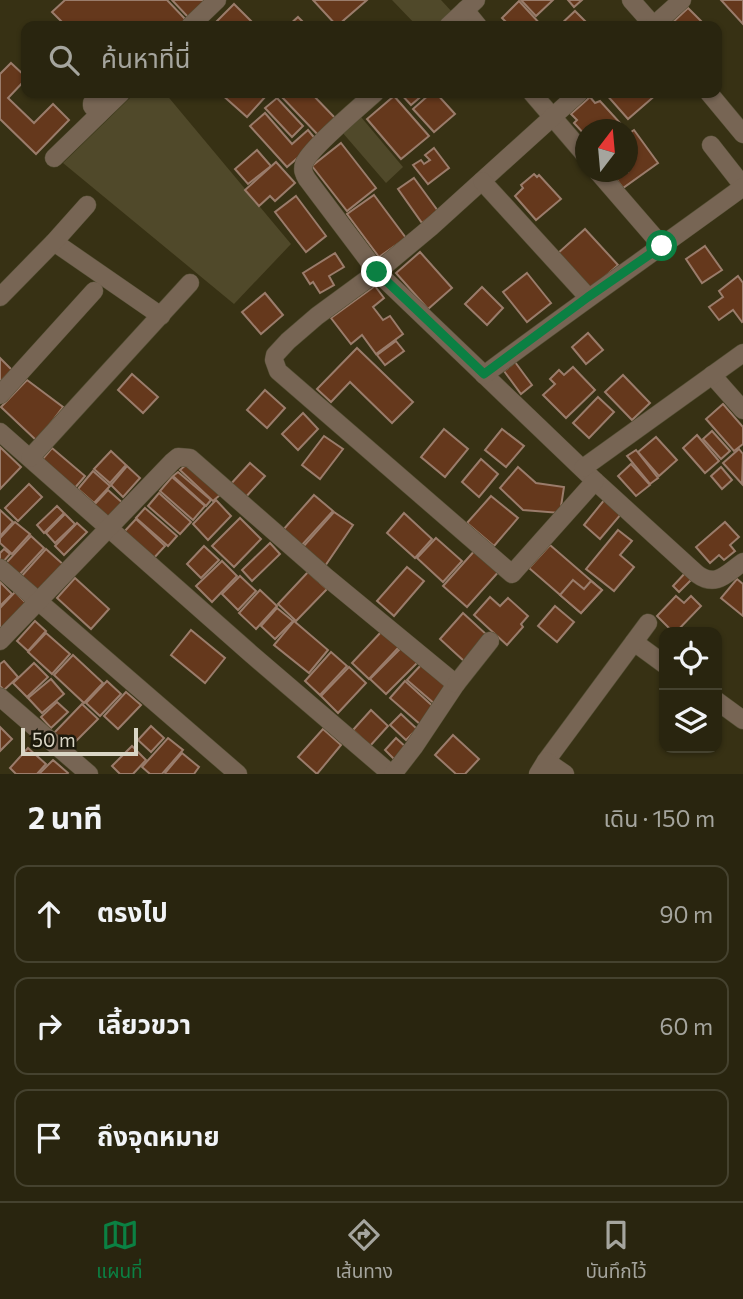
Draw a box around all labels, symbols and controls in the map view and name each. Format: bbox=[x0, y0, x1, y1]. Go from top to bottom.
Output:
search box bbox=[21, 21, 722, 98]
icon: search bbox=[45, 41, 83, 79]
text: ค้นหาที่นี่ bbox=[101, 42, 191, 73]
north arrow bbox=[575, 119, 638, 182]
route start bbox=[646, 230, 677, 261]
route end bbox=[361, 256, 392, 287]
map controls bbox=[659, 627, 722, 753]
button: locate bbox=[659, 627, 722, 690]
button: layers bbox=[659, 690, 722, 753]
scale bar bbox=[21, 725, 138, 757]
text: 50 m bbox=[32, 728, 76, 751]
text: 2 นาที bbox=[28, 798, 103, 835]
text: เดิน · 150 m bbox=[603, 804, 715, 832]
icon: ahead bbox=[30, 895, 68, 933]
text: ตรงไป bbox=[97, 896, 168, 927]
text: 90 m bbox=[660, 900, 713, 928]
icon: right bbox=[30, 1007, 68, 1045]
text: เลี้ยวขวา bbox=[97, 1008, 191, 1039]
text: 60 m bbox=[660, 1012, 713, 1040]
icon: arrive bbox=[30, 1119, 68, 1157]
text: ถึงจุดหมาย bbox=[97, 1120, 220, 1151]
tab: แผนที่ bbox=[96, 1216, 143, 1287]
tab: เส้นทาง bbox=[335, 1216, 393, 1287]
tab: บันทึกไว้ bbox=[586, 1216, 647, 1287]

